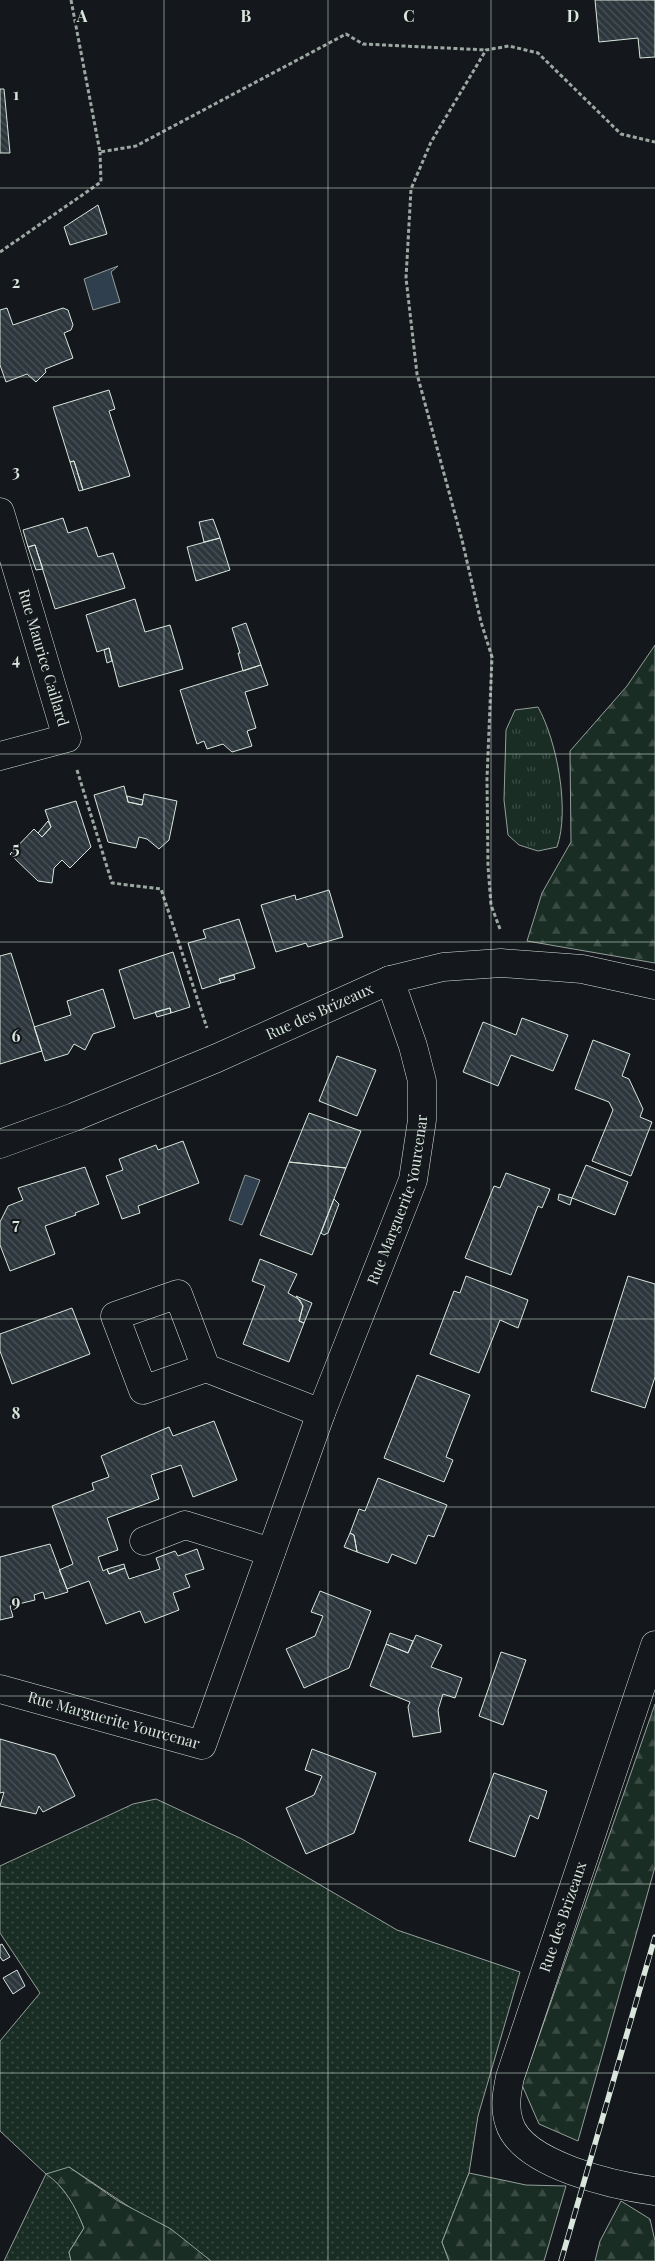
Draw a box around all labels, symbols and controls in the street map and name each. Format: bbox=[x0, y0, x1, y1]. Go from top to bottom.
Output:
text: A bbox=[76, 5, 88, 26]
text: B bbox=[241, 5, 252, 26]
text: C bbox=[403, 5, 415, 26]
text: D bbox=[567, 5, 579, 26]
text: 1 bbox=[13, 83, 19, 104]
text: 2 bbox=[12, 271, 20, 292]
text: 3 bbox=[12, 460, 20, 481]
street label: Rue Maurice Caillard bbox=[14, 586, 74, 729]
text: 4 bbox=[12, 648, 20, 669]
text: 5 bbox=[12, 837, 20, 858]
street label: Rue des Brizeaux bbox=[262, 978, 376, 1044]
text: 6 bbox=[12, 1025, 21, 1046]
street label: Rue Marguerite Yourcenar bbox=[362, 1114, 431, 1287]
text: 7 bbox=[12, 1213, 20, 1234]
text: 8 bbox=[12, 1402, 21, 1423]
text: 9 bbox=[12, 1590, 21, 1611]
street label: Rue Marguerite Yourcenar bbox=[26, 1686, 203, 1753]
street label: Rue des Brizeaux bbox=[534, 1859, 590, 1975]

